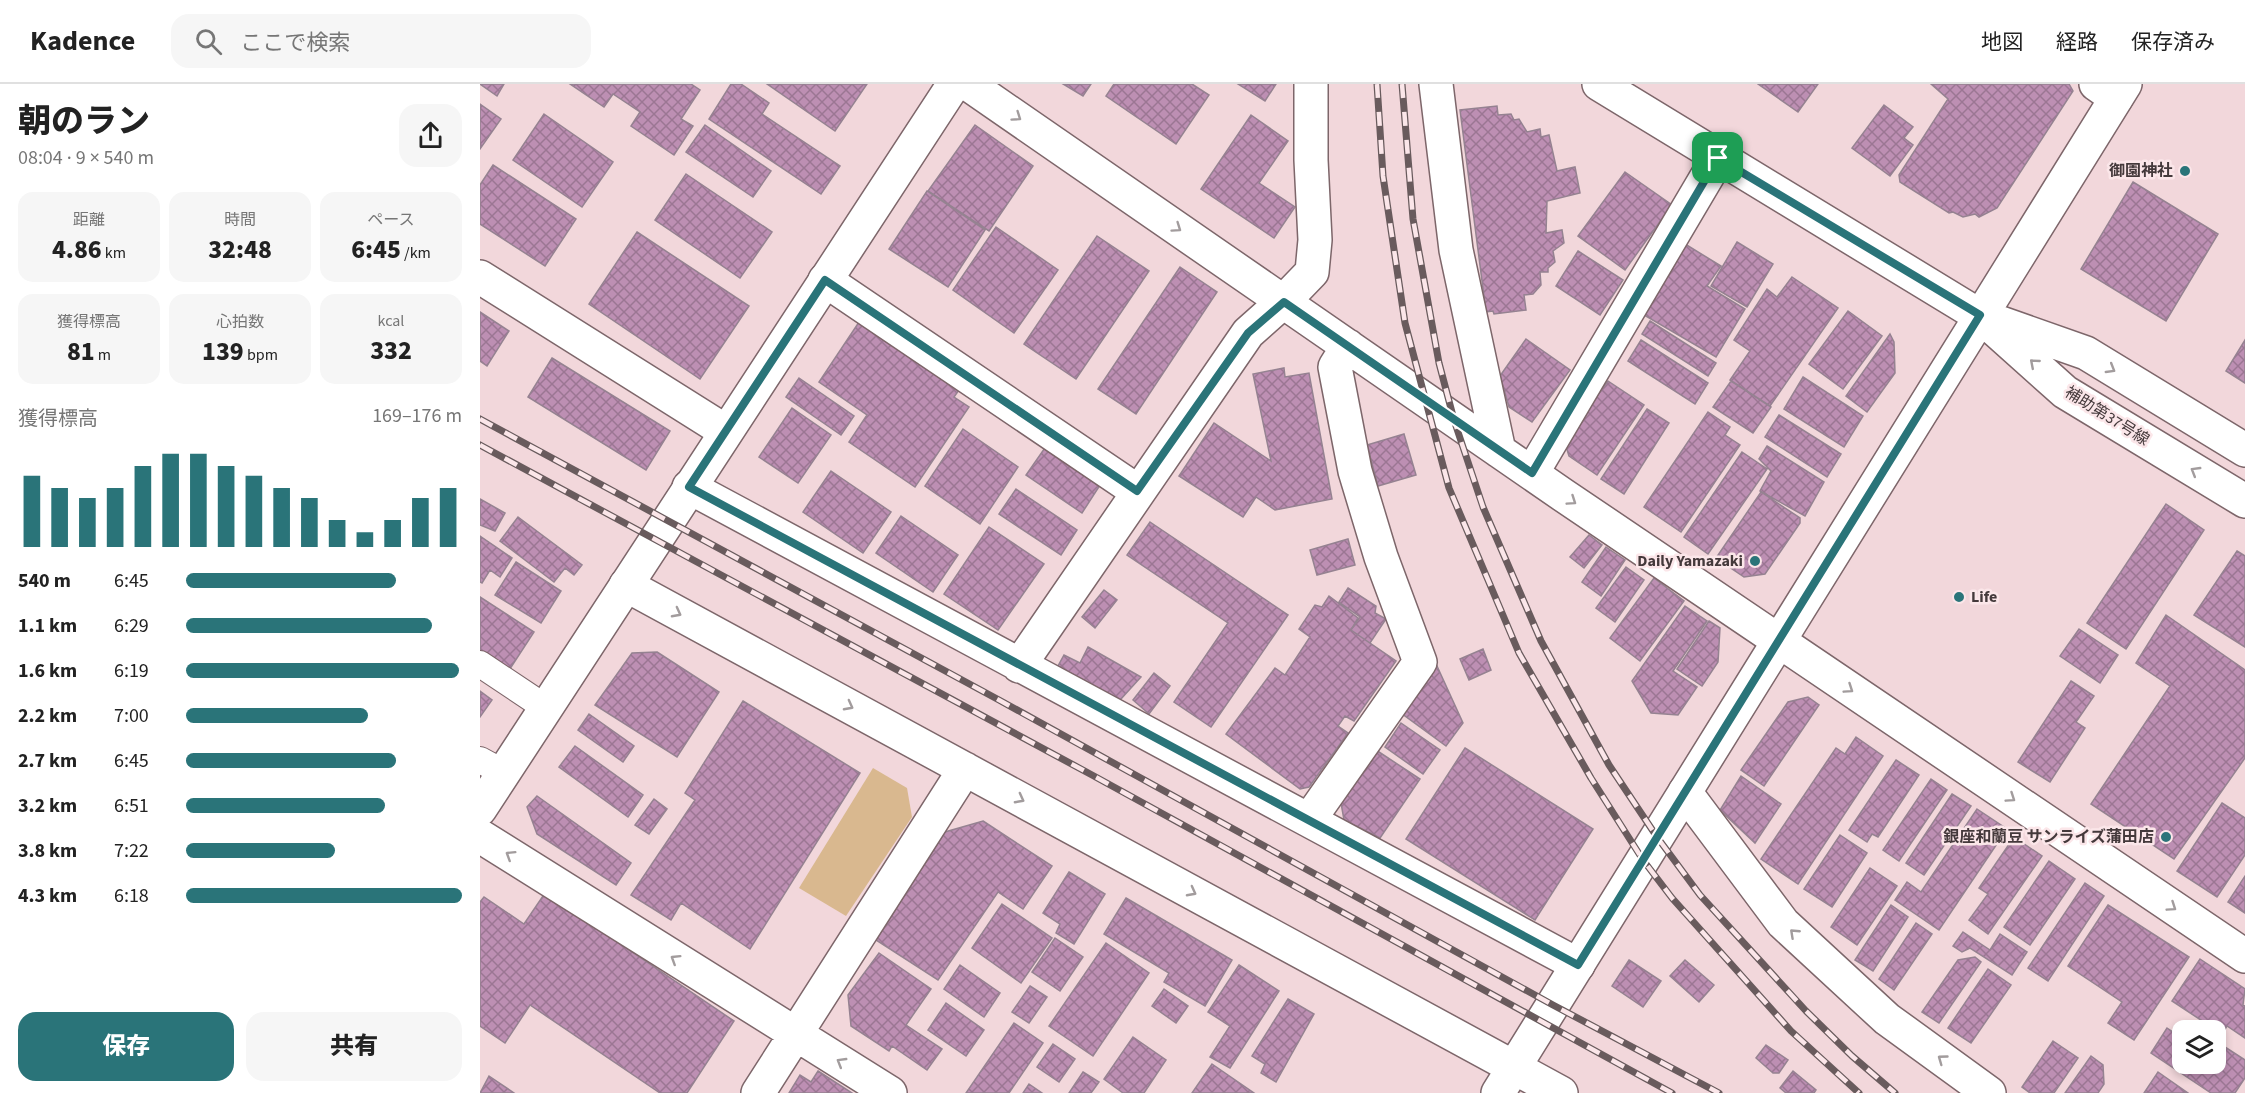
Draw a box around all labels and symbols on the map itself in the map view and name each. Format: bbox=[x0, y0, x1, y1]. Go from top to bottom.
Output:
one-way arrow bbox=[1010, 110, 1021, 121]
pin bbox=[1692, 132, 1743, 183]
place label: 御園神社 bbox=[2109, 160, 2173, 182]
marker: 御園神社 bbox=[2178, 164, 2192, 178]
one-way arrow bbox=[1170, 221, 1181, 232]
one-way arrow bbox=[2030, 359, 2041, 370]
one-way arrow bbox=[2105, 361, 2115, 373]
street label: 補助第37号線 bbox=[2061, 381, 2153, 451]
one-way arrow bbox=[2191, 466, 2201, 478]
one-way arrow bbox=[1565, 494, 1576, 505]
place label: Daily Yamazaki bbox=[1637, 550, 1743, 572]
marker: Daily Yamazaki bbox=[1748, 554, 1762, 568]
place label: Life bbox=[1971, 586, 1997, 608]
marker: Life bbox=[1952, 590, 1966, 604]
one-way arrow bbox=[671, 606, 682, 617]
one-way arrow bbox=[1842, 682, 1853, 693]
one-way arrow bbox=[843, 699, 853, 710]
one-way arrow bbox=[2004, 791, 2015, 802]
one-way arrow bbox=[1014, 792, 1025, 803]
place label: 銀座和蘭豆 サンライズ蒲田店 bbox=[1943, 826, 2154, 848]
marker: 銀座和蘭豆 サンライズ蒲田店 bbox=[2159, 830, 2173, 844]
one-way arrow bbox=[506, 850, 516, 862]
one-way arrow bbox=[1186, 885, 1196, 896]
one-way arrow bbox=[2166, 900, 2177, 911]
one-way arrow bbox=[1790, 929, 1801, 940]
one-way arrow bbox=[671, 954, 681, 966]
one-way arrow bbox=[1938, 1055, 1949, 1066]
one-way arrow bbox=[837, 1058, 847, 1069]

